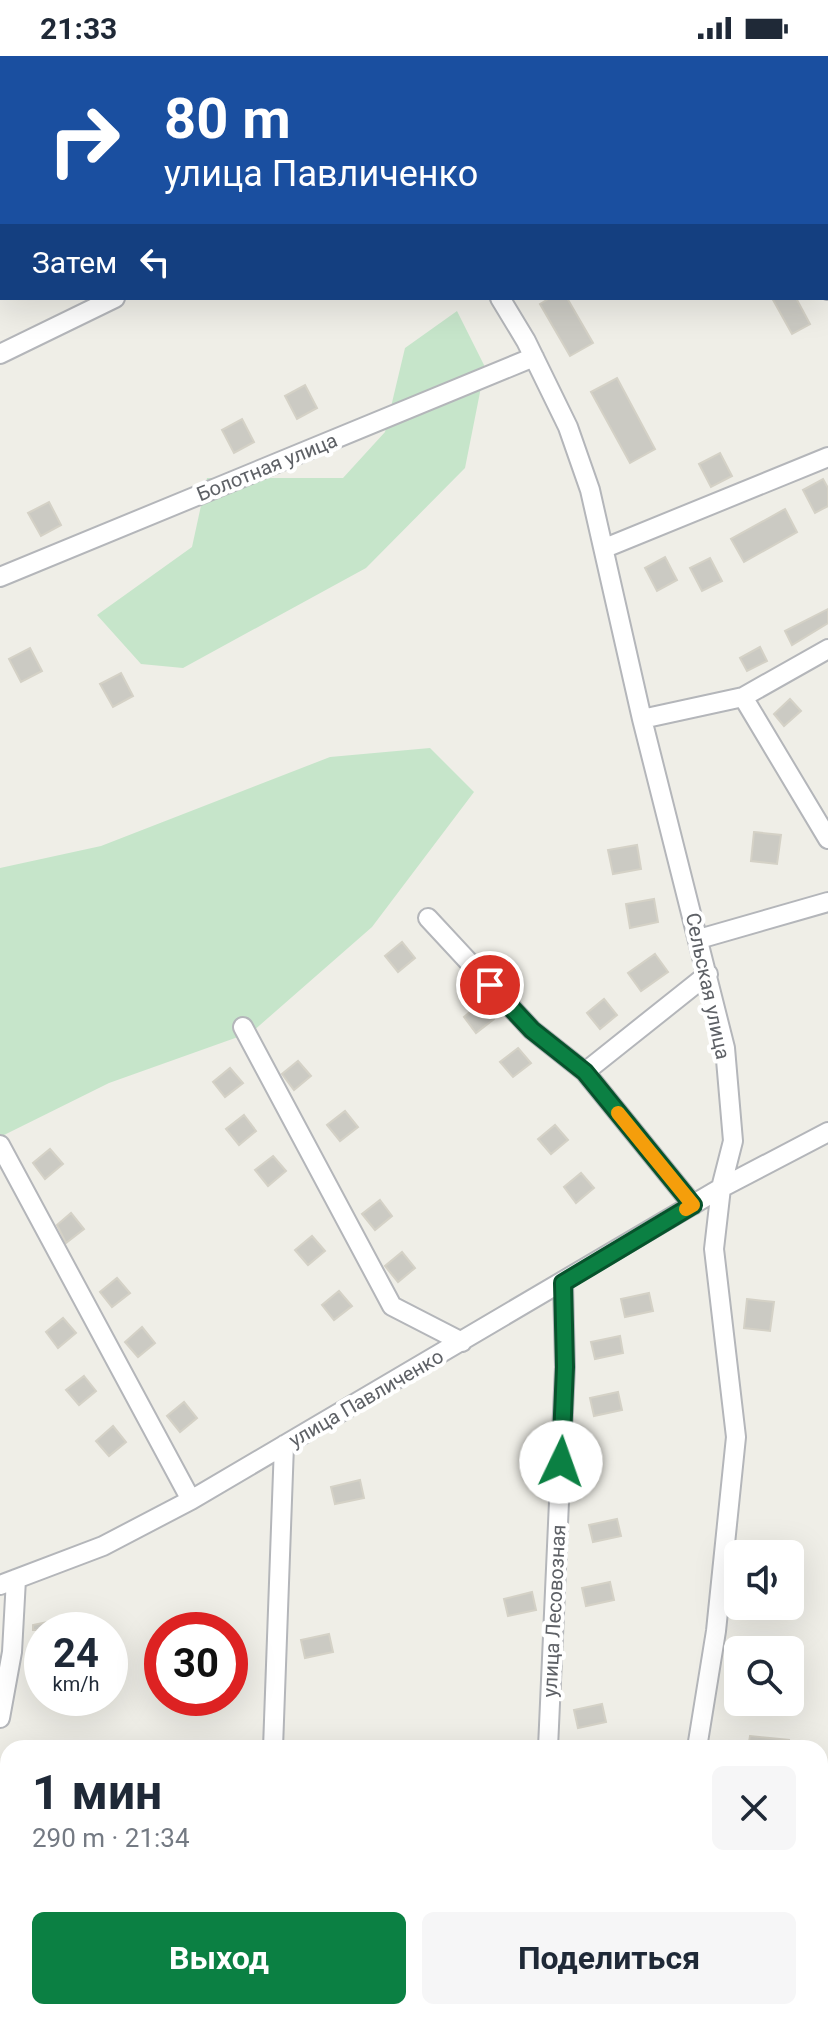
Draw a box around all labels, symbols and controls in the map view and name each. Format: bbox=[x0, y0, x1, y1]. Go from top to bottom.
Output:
text: 21:33 bbox=[40, 11, 117, 46]
text: 80 m bbox=[164, 86, 291, 152]
icon: right bbox=[32, 88, 136, 192]
text: улица Павличенко bbox=[164, 153, 478, 195]
icon: left bbox=[133, 240, 177, 284]
text: Затем bbox=[32, 245, 117, 280]
street label: Болотная улица bbox=[193, 428, 341, 506]
street label: Сельская улица bbox=[681, 911, 735, 1061]
pin bbox=[456, 951, 524, 1019]
icon: arrive bbox=[468, 963, 512, 1007]
street label: улица Павличенко bbox=[284, 1344, 448, 1452]
position arrow bbox=[519, 1420, 603, 1504]
street label: улица Лесовозная bbox=[537, 1524, 571, 1698]
map controls bbox=[724, 1540, 804, 1716]
button: sound bbox=[724, 1540, 804, 1620]
speed limit sign: 30 bbox=[144, 1612, 248, 1716]
text: 24 bbox=[53, 1630, 99, 1677]
button: search bbox=[724, 1636, 804, 1716]
text: km/h bbox=[53, 1672, 99, 1696]
text: 1 мин bbox=[32, 1764, 162, 1821]
button: close bbox=[712, 1766, 796, 1850]
text: 290 m · 21:34 bbox=[32, 1823, 190, 1853]
button: Выход bbox=[32, 1912, 406, 2004]
button: Поделиться bbox=[422, 1912, 796, 2004]

